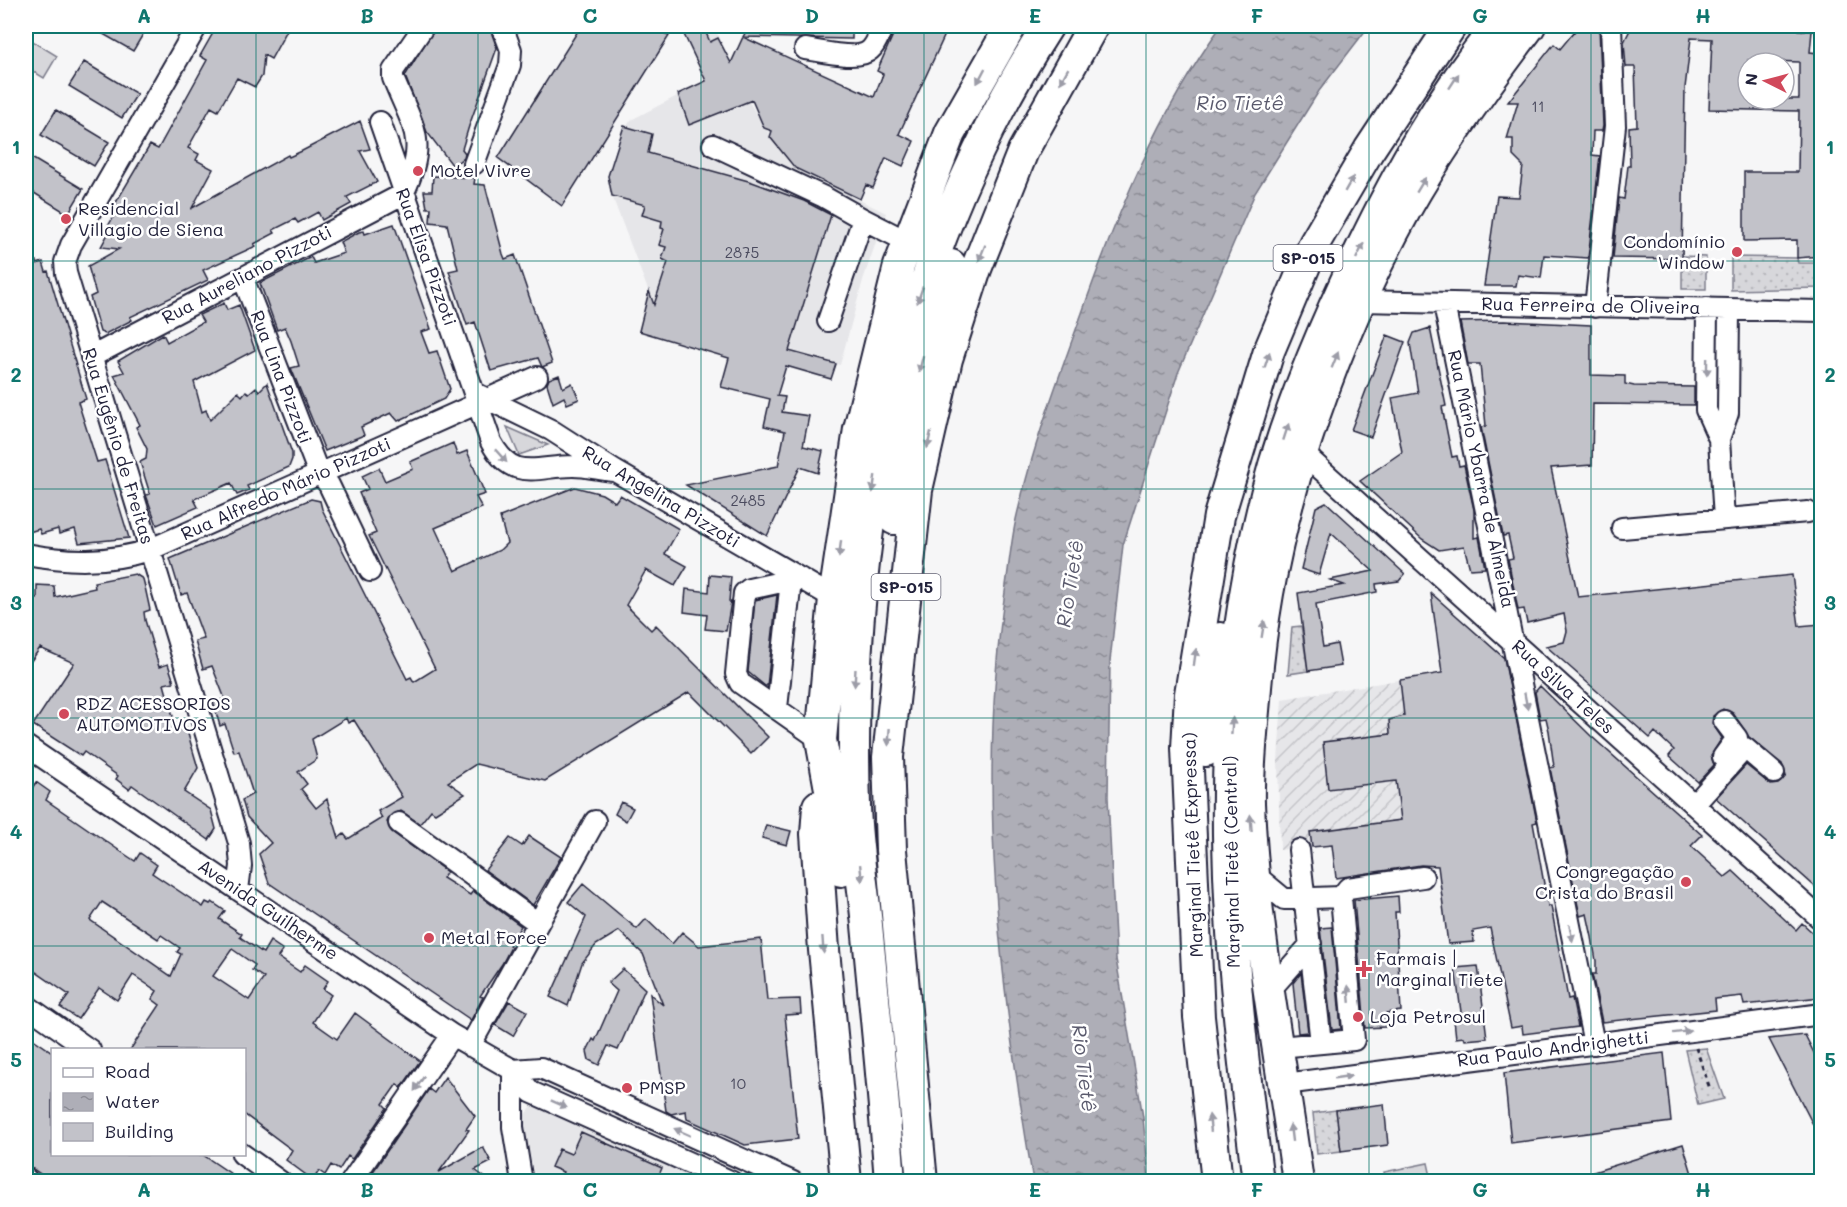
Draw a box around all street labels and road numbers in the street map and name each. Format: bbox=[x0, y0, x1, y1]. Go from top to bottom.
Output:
street label: Rua Elisa Pizzoti bbox=[391, 184, 463, 329]
street label: Rua Aureliano Pizzoti bbox=[157, 219, 336, 329]
road number: SP-015 bbox=[1274, 245, 1342, 271]
street label: Rua Ferreira de Oliveira bbox=[1481, 291, 1701, 319]
street label: Rua Lina Pizzoti bbox=[245, 307, 318, 447]
street label: Rua Eugênio de Freitas bbox=[78, 345, 160, 547]
street label: Rua Mário Ybarra de Almeida bbox=[1443, 348, 1521, 610]
street label: Rua Alfredo Mário Pizzoti bbox=[177, 431, 394, 545]
street label: Rua Angelina Pizzoti bbox=[578, 440, 745, 553]
road number: SP-015 bbox=[872, 574, 940, 600]
street label: Rua Silva Teles bbox=[1507, 634, 1620, 739]
street label: Marginal Tietê (Expressa) bbox=[1176, 732, 1208, 958]
street label: Marginal Tietê (Central) bbox=[1217, 756, 1245, 968]
street label: Avenida Guilherme bbox=[194, 853, 343, 965]
street label: Rua Paulo Andrighetti bbox=[1456, 1024, 1650, 1072]

